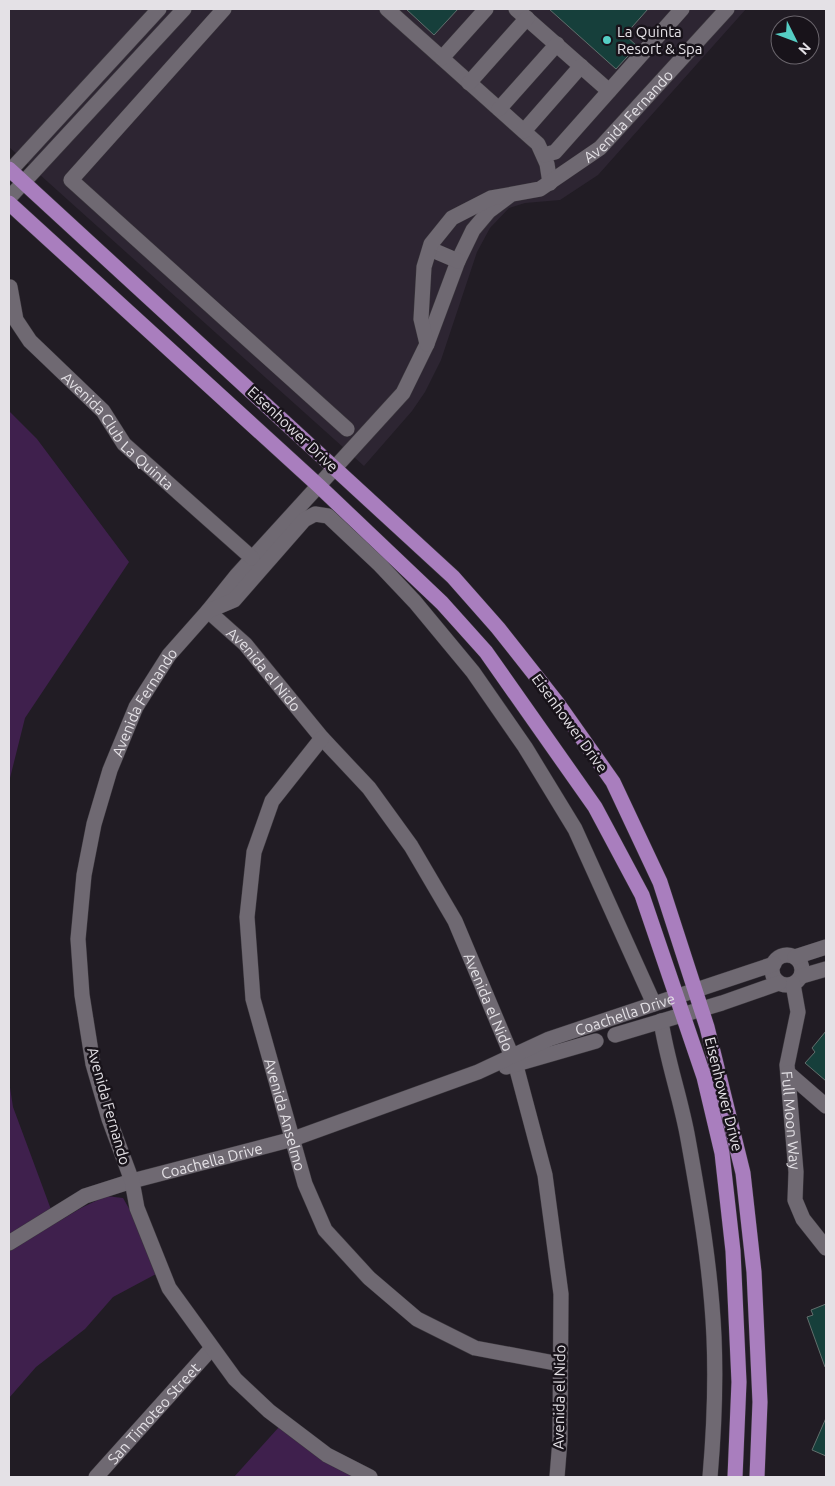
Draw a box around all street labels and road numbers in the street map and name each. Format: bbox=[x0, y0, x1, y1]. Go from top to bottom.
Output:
street label: Avenida Fernando bbox=[580, 66, 676, 165]
street label: Avenida Club La Quinta bbox=[59, 368, 177, 493]
street label: Eisenhower Drive bbox=[244, 383, 342, 475]
street label: Avenida el Nido bbox=[224, 624, 305, 714]
street label: Avenida Fernando bbox=[108, 644, 180, 759]
street label: Eisenhower Drive bbox=[529, 671, 611, 775]
street label: Avenida el Nido bbox=[461, 950, 517, 1054]
street label: Coachella Drive bbox=[573, 989, 677, 1038]
street label: Eisenhower Drive bbox=[702, 1035, 746, 1153]
street label: Avenida Fernando bbox=[84, 1045, 134, 1167]
street label: Avenida Anselmo bbox=[262, 1056, 309, 1173]
street label: Full Moon Way bbox=[779, 1070, 804, 1170]
street label: Coachella Drive bbox=[159, 1139, 264, 1182]
street label: Avenida el Nido bbox=[550, 1344, 568, 1450]
street label: San Timoteo Street bbox=[104, 1359, 203, 1467]

